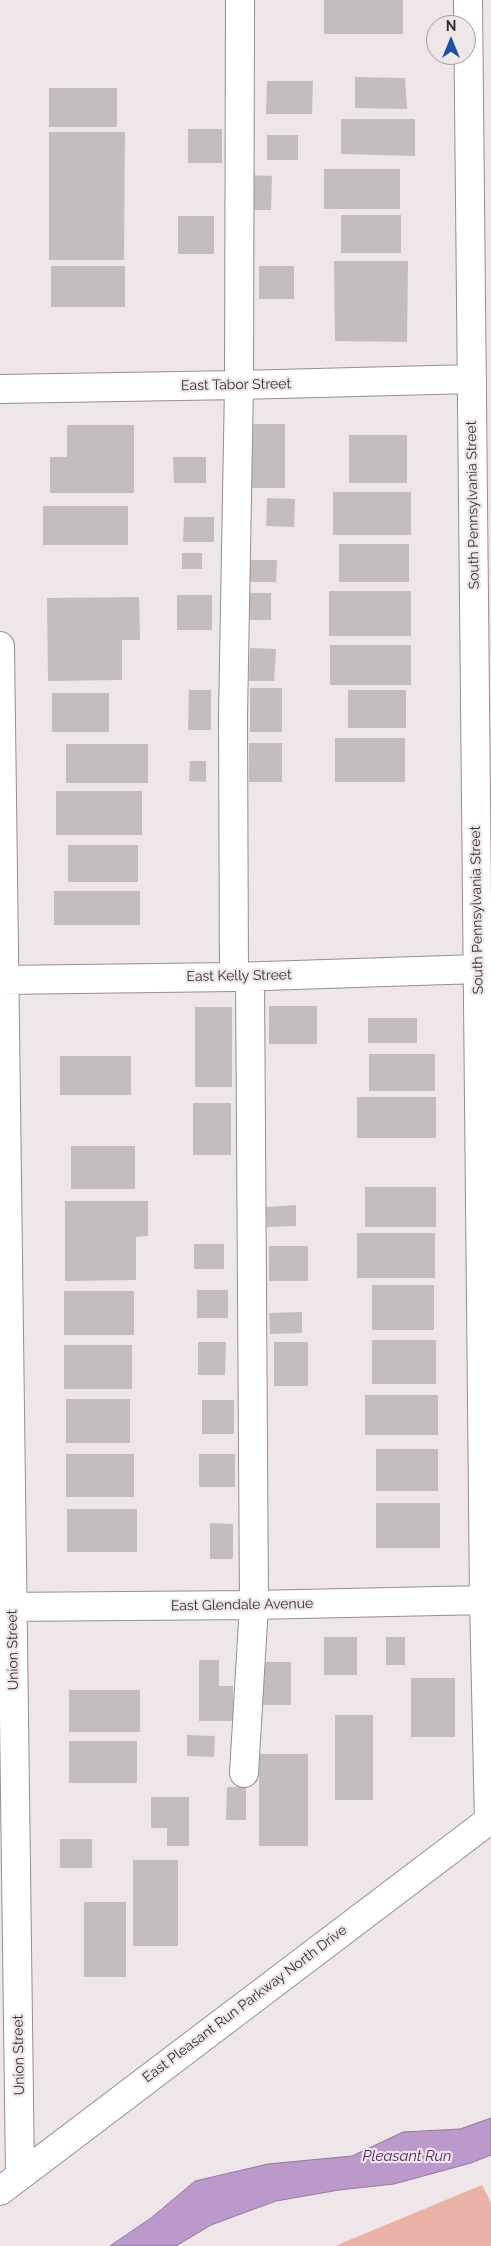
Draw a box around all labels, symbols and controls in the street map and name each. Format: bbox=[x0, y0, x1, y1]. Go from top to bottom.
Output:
north arrow bbox=[426, 15, 476, 65]
text: N bbox=[446, 18, 456, 34]
street label: East Tabor Street bbox=[181, 376, 291, 394]
street label: South Pennsylvania Street bbox=[463, 421, 483, 589]
street label: South Pennsylvania Street bbox=[467, 826, 487, 994]
street label: East Kelly Street bbox=[186, 967, 292, 985]
street label: East Glendale Avenue bbox=[171, 1595, 313, 1615]
street label: Union Street bbox=[4, 1610, 22, 1690]
street label: East Pleasant Run Parkway North Drive bbox=[140, 1922, 350, 2086]
street label: Union Street bbox=[10, 2015, 28, 2095]
water label: Pleasant Run bbox=[363, 2147, 451, 2165]

